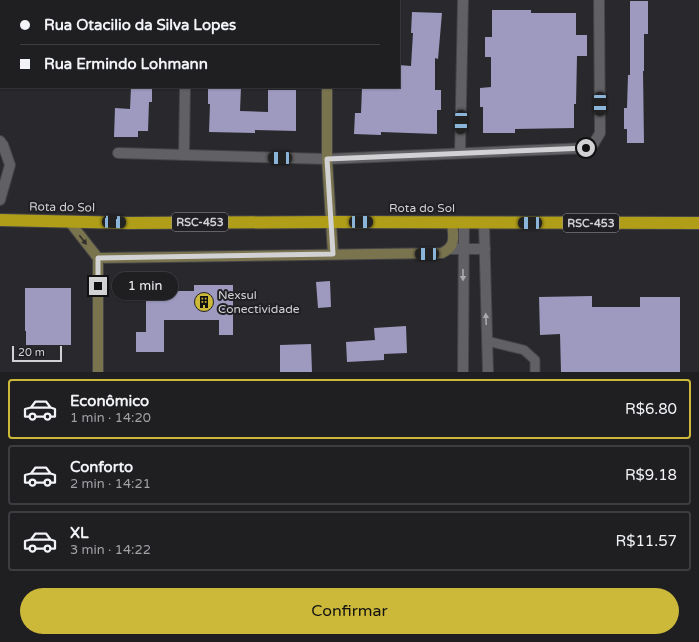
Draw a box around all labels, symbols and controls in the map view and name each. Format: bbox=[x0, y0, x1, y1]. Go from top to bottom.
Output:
text: Rua Otacilio da Silva Lopes bbox=[44, 16, 236, 34]
text: Rua Ermindo Lohmann bbox=[44, 55, 208, 73]
car bbox=[594, 92, 606, 116]
car bbox=[455, 110, 467, 134]
route start bbox=[577, 139, 595, 157]
car bbox=[268, 152, 292, 164]
street label: Rota do Sol bbox=[29, 199, 95, 215]
street label: Rota do Sol bbox=[389, 201, 455, 215]
road number: RSC-453 bbox=[172, 213, 228, 231]
road number: RSC-453 bbox=[563, 214, 619, 232]
car bbox=[102, 216, 126, 228]
car bbox=[349, 216, 373, 228]
car bbox=[518, 217, 542, 229]
one-way arrow bbox=[79, 234, 88, 245]
car bbox=[415, 248, 439, 260]
one-way arrow bbox=[460, 269, 466, 282]
callout: 1 min bbox=[112, 272, 178, 300]
route end bbox=[89, 277, 107, 295]
text: 1 min bbox=[128, 278, 162, 294]
place label: Nexsul Conectividade bbox=[218, 288, 300, 316]
building icon: Nexsul Conectividade bbox=[193, 291, 215, 313]
one-way arrow bbox=[483, 313, 490, 325]
scale bar bbox=[12, 344, 62, 363]
text: 20 m bbox=[18, 346, 45, 359]
icon: car bbox=[22, 391, 58, 427]
text: Econômico bbox=[70, 392, 149, 410]
text: R$6.80 bbox=[625, 400, 677, 418]
text: 1 min · 14:20 bbox=[70, 410, 151, 426]
icon: car bbox=[22, 457, 58, 493]
text: Conforto bbox=[70, 458, 133, 476]
text: R$9.18 bbox=[625, 466, 677, 484]
text: 2 min · 14:21 bbox=[70, 476, 151, 492]
icon: car bbox=[22, 523, 58, 559]
text: XL bbox=[70, 524, 89, 542]
text: R$11.57 bbox=[615, 532, 677, 550]
text: 3 min · 14:22 bbox=[70, 542, 151, 558]
button: Confirmar bbox=[20, 588, 679, 634]

